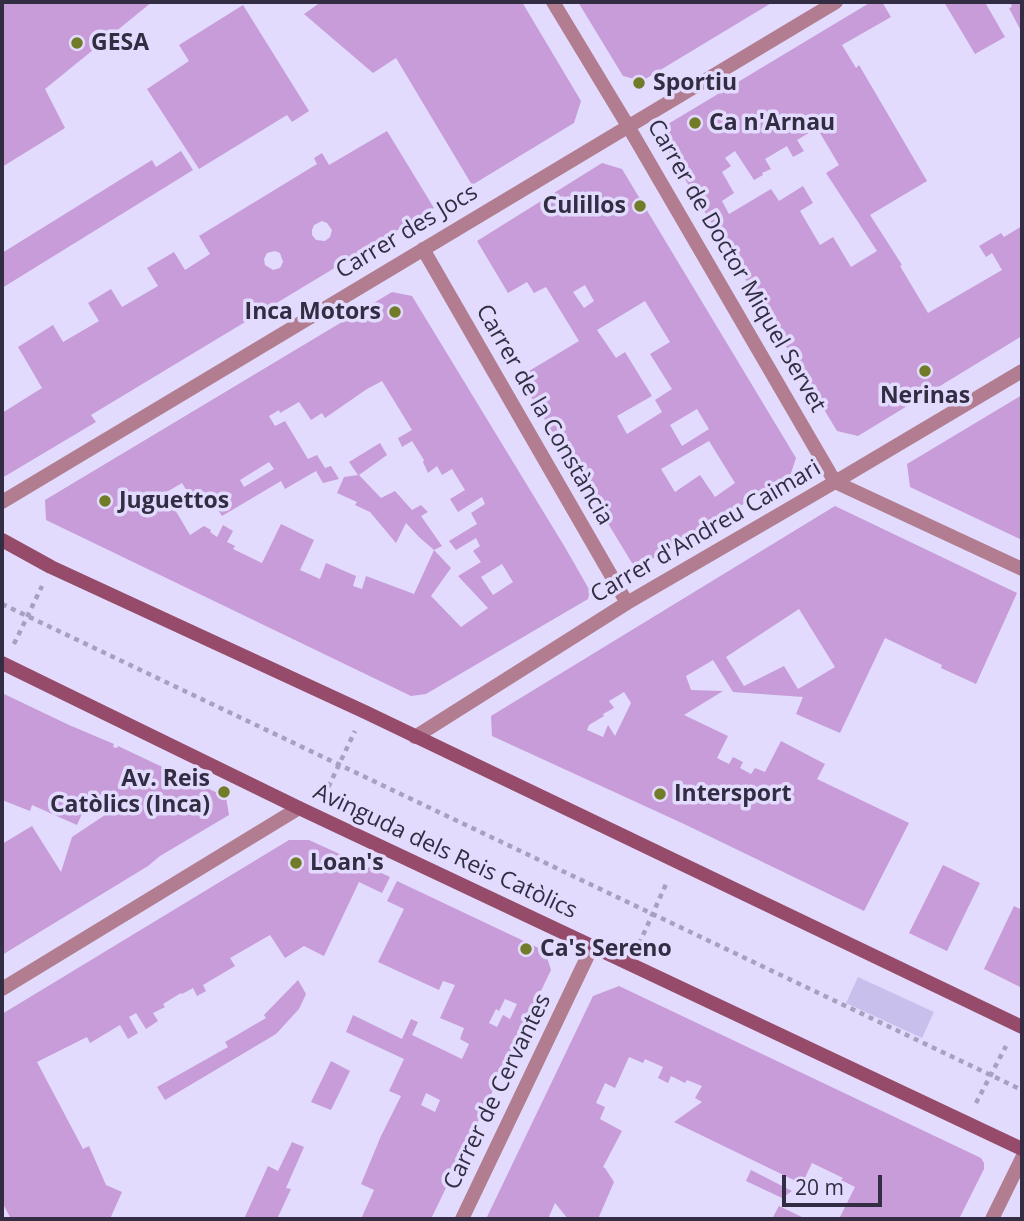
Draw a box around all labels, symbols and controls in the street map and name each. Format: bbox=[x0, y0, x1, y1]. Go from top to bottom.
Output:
place label: GESA bbox=[91, 29, 149, 57]
marker: GESA bbox=[69, 35, 85, 51]
place label: Sportiu bbox=[653, 69, 737, 97]
marker: Sportiu bbox=[631, 75, 647, 91]
place label: Ca n'Arnau bbox=[709, 109, 835, 137]
street label: Carrer de Doctor Miquel Servet bbox=[641, 115, 831, 417]
marker: Ca n'Arnau bbox=[687, 115, 703, 131]
street label: Carrer des Jocs bbox=[331, 179, 483, 285]
place label: Culillos bbox=[542, 192, 626, 220]
marker: Culillos bbox=[632, 198, 648, 214]
place label: Inca Motors bbox=[245, 298, 381, 326]
street label: Carrer de la Constància bbox=[470, 300, 618, 530]
marker: Inca Motors bbox=[387, 304, 403, 320]
marker: Nerinas bbox=[917, 363, 933, 379]
place label: Nerinas bbox=[880, 382, 970, 410]
street label: Carrer d'Andreu Caimari bbox=[586, 455, 826, 609]
place label: Juguettos bbox=[119, 487, 229, 515]
marker: Juguettos bbox=[97, 493, 113, 509]
place label: Av. Reis Catòlics (Inca) bbox=[50, 765, 210, 819]
street label: Avinguda dels Reis Catòlics bbox=[309, 779, 581, 925]
place label: Intersport bbox=[674, 780, 791, 808]
marker: Av. Reis Catòlics (Inca) bbox=[216, 784, 232, 800]
marker: Intersport bbox=[652, 786, 668, 802]
place label: Loan's bbox=[310, 849, 384, 877]
marker: Loan's bbox=[288, 855, 304, 871]
place label: Ca's Sereno bbox=[540, 935, 672, 963]
marker: Ca's Sereno bbox=[518, 941, 534, 957]
street label: Carrer de Cervantes bbox=[439, 990, 557, 1194]
scale bar bbox=[786, 1162, 886, 1206]
text: 20 m bbox=[795, 1173, 844, 1201]

